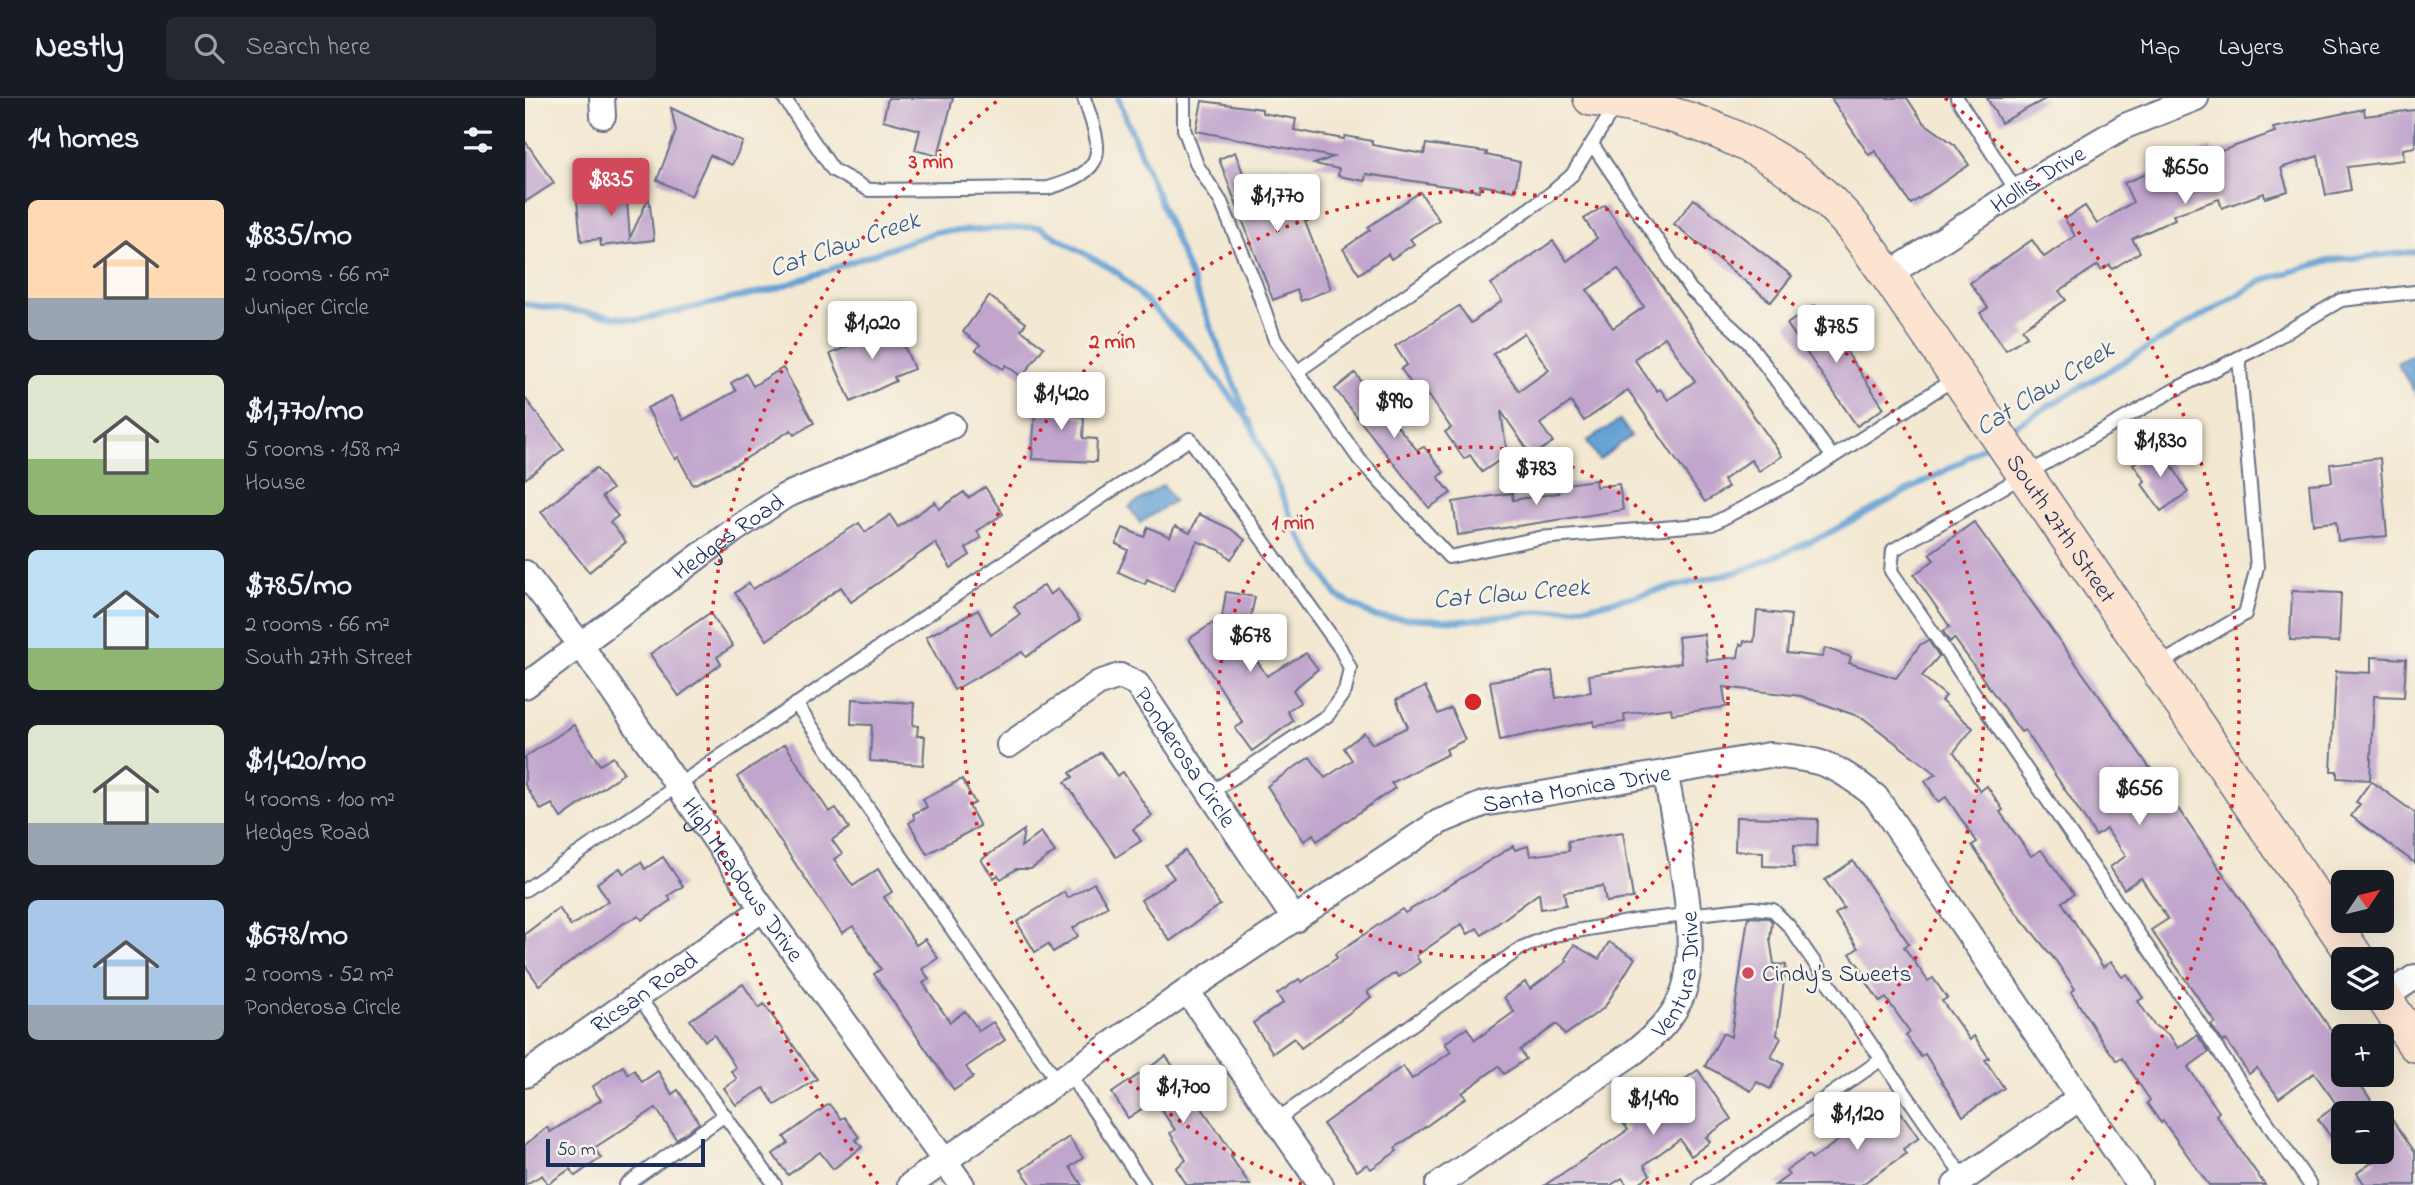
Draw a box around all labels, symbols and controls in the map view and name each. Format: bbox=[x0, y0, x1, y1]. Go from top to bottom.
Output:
search box bbox=[166, 17, 656, 80]
text: Nestly bbox=[35, 24, 124, 72]
icon: search bbox=[190, 29, 228, 67]
text: Search here bbox=[246, 29, 370, 67]
text: Map bbox=[2140, 31, 2180, 66]
text: Layers bbox=[2218, 31, 2284, 66]
text: Share bbox=[2322, 31, 2380, 66]
text: 14 homes bbox=[28, 118, 139, 162]
icon: filters bbox=[459, 121, 497, 159]
street label: Hollis Drive bbox=[1984, 138, 2093, 224]
pin: $650 bbox=[2144, 146, 2226, 206]
text: 3 min bbox=[908, 148, 953, 178]
text: $650 bbox=[2161, 152, 2209, 185]
pin: $835 bbox=[570, 158, 652, 218]
text: $835 bbox=[588, 164, 634, 197]
pin: $1,770 bbox=[1220, 174, 1334, 234]
text: $1,770 bbox=[1250, 180, 1304, 213]
water label: Cat Claw Creek bbox=[765, 202, 927, 289]
text: $835/mo bbox=[245, 215, 352, 259]
icon: home bbox=[84, 228, 168, 312]
text: 2 rooms · 66 m² bbox=[245, 259, 390, 292]
text: Juniper Circle bbox=[245, 292, 369, 325]
pin: $1,020 bbox=[815, 302, 929, 361]
pin: $785 bbox=[1795, 306, 1877, 365]
text: $1,020 bbox=[844, 307, 900, 340]
text: $785 bbox=[1813, 311, 1859, 344]
text: 2 min bbox=[1088, 328, 1135, 358]
water label: Cat Claw Creek bbox=[1969, 331, 2124, 447]
pin: $1,420 bbox=[1004, 372, 1118, 432]
text: $1,420 bbox=[1033, 378, 1089, 411]
pin: $990 bbox=[1353, 380, 1435, 440]
text: $990 bbox=[1375, 386, 1413, 419]
text: $1,770/mo bbox=[245, 390, 364, 434]
icon: home bbox=[84, 403, 168, 487]
pin: $1,830 bbox=[2103, 420, 2217, 479]
text: $1,830 bbox=[2133, 425, 2187, 458]
text: 5 rooms · 158 m² bbox=[245, 434, 400, 467]
street label: South 27th Street bbox=[1996, 447, 2123, 611]
pin: $783 bbox=[1495, 448, 1577, 507]
text: $783 bbox=[1515, 453, 1557, 486]
text: House bbox=[245, 467, 305, 500]
street label: Hedges Road bbox=[666, 486, 792, 590]
text: 1 min bbox=[1272, 509, 1314, 539]
text: $785/mo bbox=[245, 565, 352, 609]
water label: Cat Claw Creek bbox=[1431, 569, 1593, 621]
icon: home bbox=[84, 578, 168, 662]
text: 2 rooms · 66 m² bbox=[245, 609, 390, 642]
pin: $678 bbox=[1209, 614, 1291, 674]
text: $678 bbox=[1229, 620, 1271, 653]
text: South 27th Street bbox=[245, 642, 413, 675]
street label: Ponderosa Circle bbox=[1124, 681, 1244, 836]
centre of rings bbox=[1461, 690, 1485, 714]
text: $1,420/mo bbox=[245, 740, 366, 784]
icon: home bbox=[84, 753, 168, 837]
street label: Santa Monica Drive bbox=[1480, 757, 1674, 824]
pin: $656 bbox=[2098, 768, 2180, 827]
text: $656 bbox=[2115, 773, 2163, 806]
text: 4 rooms · 100 m² bbox=[245, 784, 395, 817]
street label: High Meadows Drive bbox=[671, 791, 811, 970]
text: Hedges Road bbox=[245, 817, 370, 850]
north arrow bbox=[2331, 870, 2394, 933]
map controls bbox=[2331, 870, 2394, 1164]
street label: Ventura Drive bbox=[1644, 909, 1710, 1048]
text: $678/mo bbox=[245, 915, 348, 959]
icon: home bbox=[84, 928, 168, 1012]
street label: Ricsan Road bbox=[585, 944, 706, 1044]
button: layers bbox=[2331, 947, 2394, 1010]
place label: Cindy’s Sweets bbox=[1762, 958, 1912, 994]
text: 2 rooms · 52 m² bbox=[245, 959, 394, 992]
marker: Cindy’s Sweets bbox=[1740, 965, 1756, 981]
text: Ponderosa Circle bbox=[245, 992, 401, 1025]
button: + bbox=[2331, 1024, 2394, 1087]
pin: $1,700 bbox=[1126, 1066, 1240, 1125]
text: $1,700 bbox=[1156, 1071, 1210, 1104]
pin: $1,490 bbox=[1596, 1077, 1710, 1137]
text: $1,490 bbox=[1627, 1083, 1679, 1116]
pin: $1,120 bbox=[1800, 1093, 1914, 1152]
text: $1,120 bbox=[1830, 1098, 1884, 1131]
button: − bbox=[2331, 1101, 2394, 1164]
scale bar bbox=[546, 1136, 705, 1168]
text: 50 m bbox=[557, 1137, 596, 1164]

